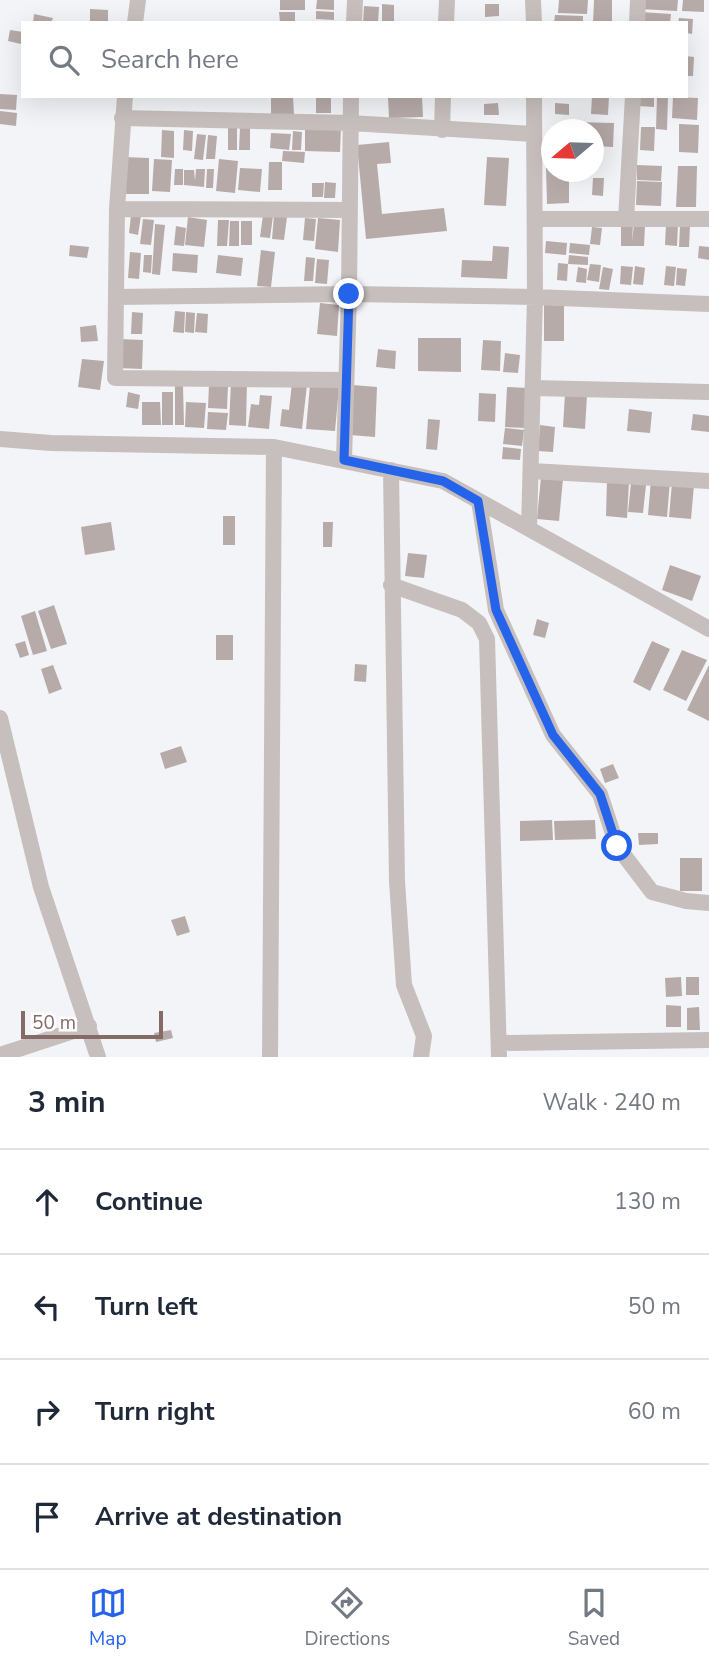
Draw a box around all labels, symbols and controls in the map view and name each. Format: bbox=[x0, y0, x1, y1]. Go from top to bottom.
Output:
search box bbox=[21, 21, 688, 98]
icon: search bbox=[45, 41, 83, 79]
text: Search here bbox=[101, 42, 239, 77]
north arrow bbox=[541, 119, 604, 182]
route end bbox=[333, 278, 364, 309]
route start bbox=[601, 830, 632, 861]
scale bar bbox=[21, 1008, 163, 1040]
text: 50 m bbox=[32, 1010, 76, 1036]
text: 3 min bbox=[28, 1082, 106, 1123]
text: Walk · 240 m bbox=[542, 1087, 681, 1118]
icon: ahead bbox=[28, 1183, 66, 1221]
text: Continue bbox=[95, 1184, 203, 1219]
text: 130 m bbox=[614, 1186, 681, 1217]
icon: left bbox=[28, 1288, 66, 1326]
text: Turn left bbox=[95, 1289, 198, 1324]
text: 50 m bbox=[628, 1291, 681, 1322]
icon: right bbox=[28, 1393, 66, 1431]
text: Turn right bbox=[95, 1394, 214, 1429]
text: 60 m bbox=[628, 1396, 681, 1427]
icon: arrive bbox=[28, 1498, 66, 1536]
text: Arrive at destination bbox=[95, 1499, 342, 1534]
tab: Map bbox=[89, 1584, 127, 1652]
tab: Directions bbox=[304, 1584, 390, 1652]
tab: Saved bbox=[568, 1584, 620, 1652]

